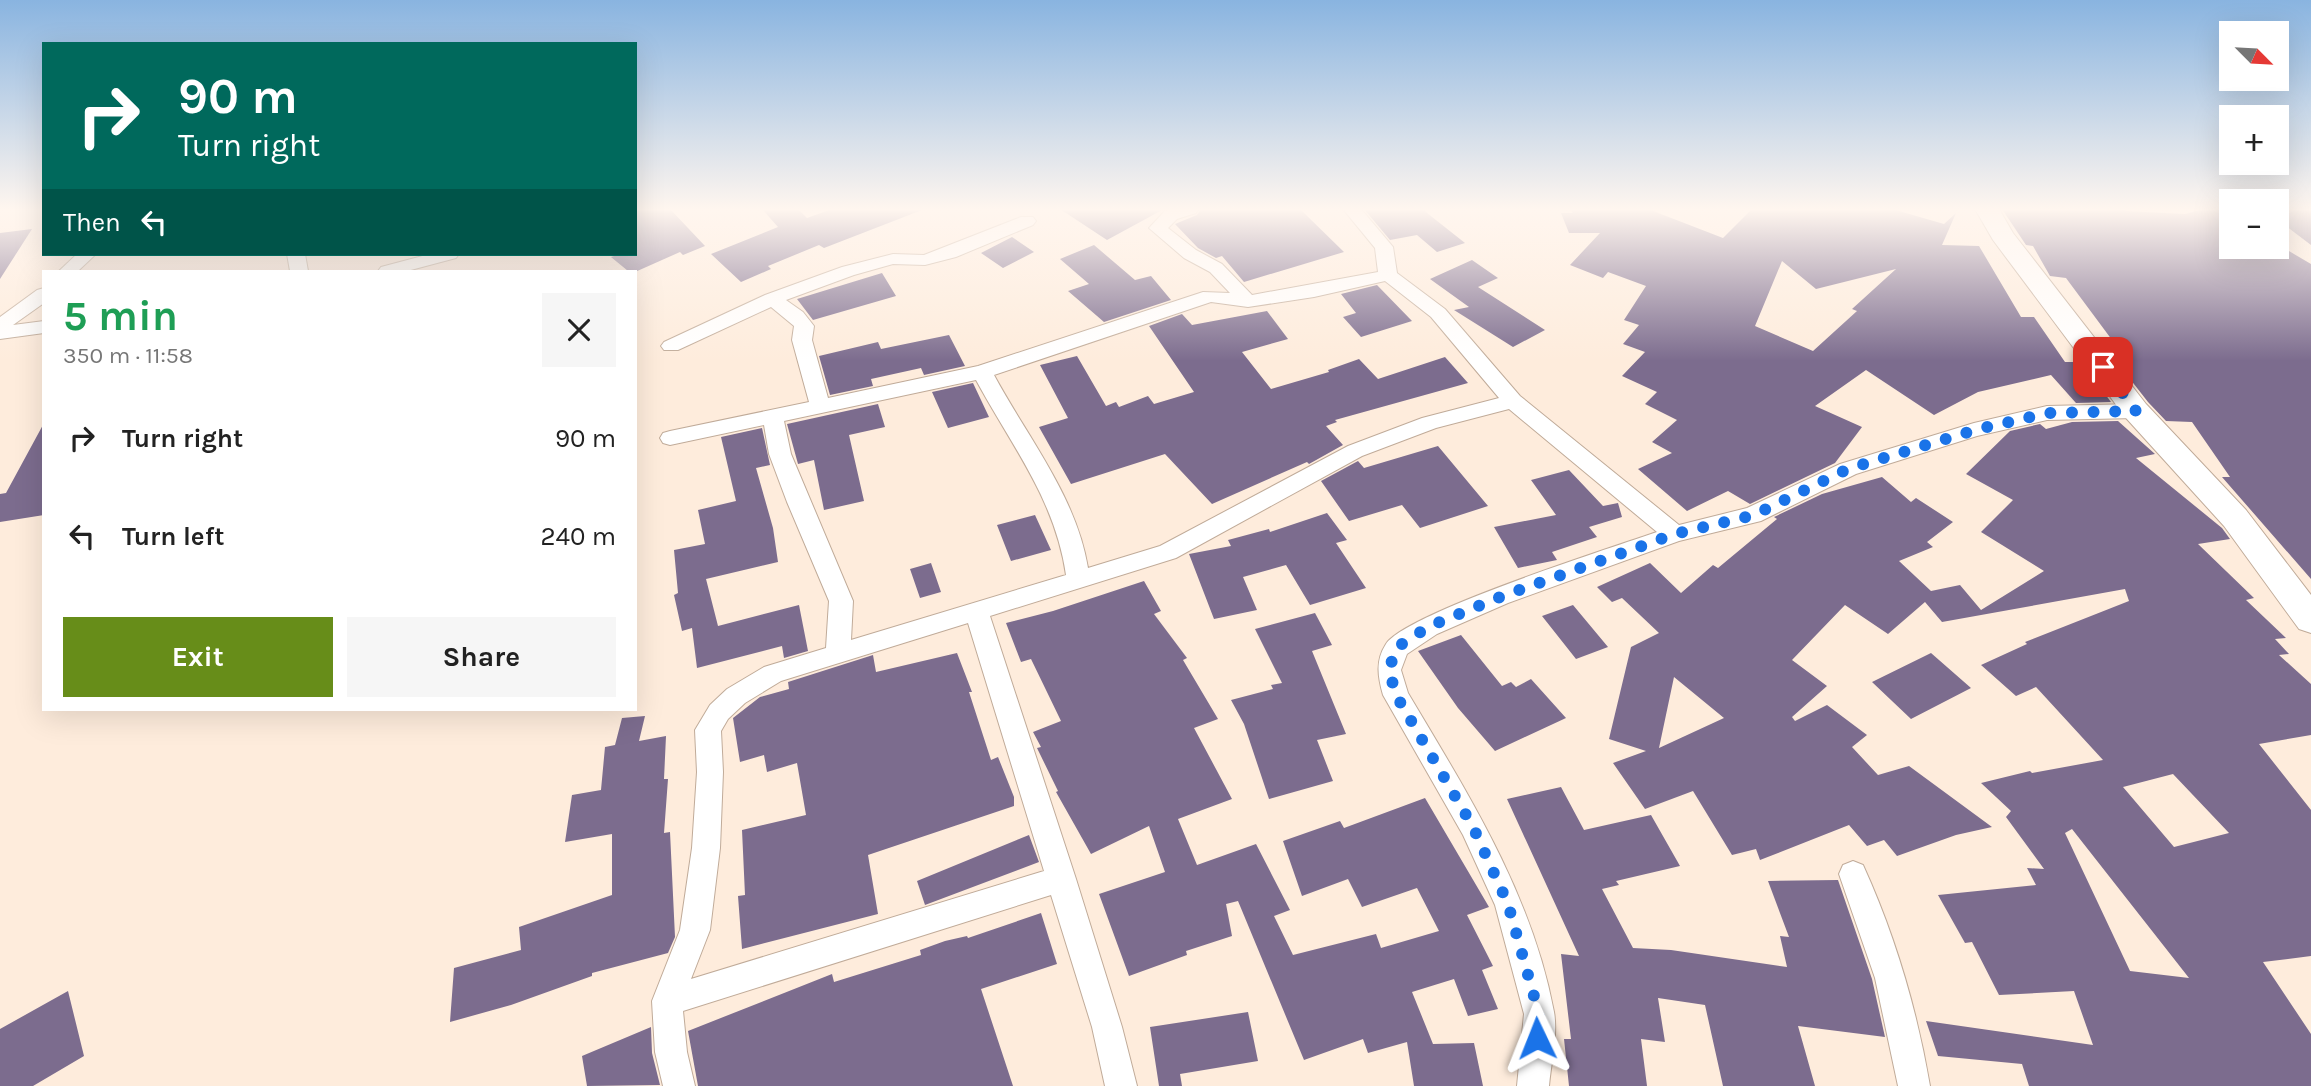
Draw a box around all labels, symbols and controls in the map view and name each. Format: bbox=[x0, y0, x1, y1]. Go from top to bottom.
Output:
north arrow bbox=[2219, 21, 2289, 91]
map controls bbox=[2219, 21, 2289, 259]
text: 90 m bbox=[178, 68, 298, 125]
icon: right bbox=[63, 70, 154, 161]
button: + bbox=[2219, 105, 2289, 175]
text: Turn right bbox=[178, 127, 320, 164]
button: − bbox=[2219, 189, 2289, 259]
icon: left bbox=[135, 203, 173, 241]
text: Then bbox=[63, 207, 121, 238]
text: 5 min bbox=[63, 291, 178, 341]
button: close bbox=[542, 293, 616, 367]
pin bbox=[2073, 337, 2133, 397]
text: 350 m · 11:58 bbox=[63, 342, 193, 369]
icon: arrive bbox=[2084, 348, 2122, 386]
icon: right bbox=[63, 419, 101, 457]
text: Turn right bbox=[122, 423, 243, 454]
text: 90 m bbox=[555, 423, 616, 454]
icon: left bbox=[63, 517, 101, 555]
text: Turn left bbox=[122, 521, 224, 552]
text: 240 m bbox=[540, 521, 616, 552]
button: Exit bbox=[63, 617, 333, 697]
button: Share bbox=[347, 617, 616, 697]
position arrow bbox=[1500, 1001, 1574, 1075]

